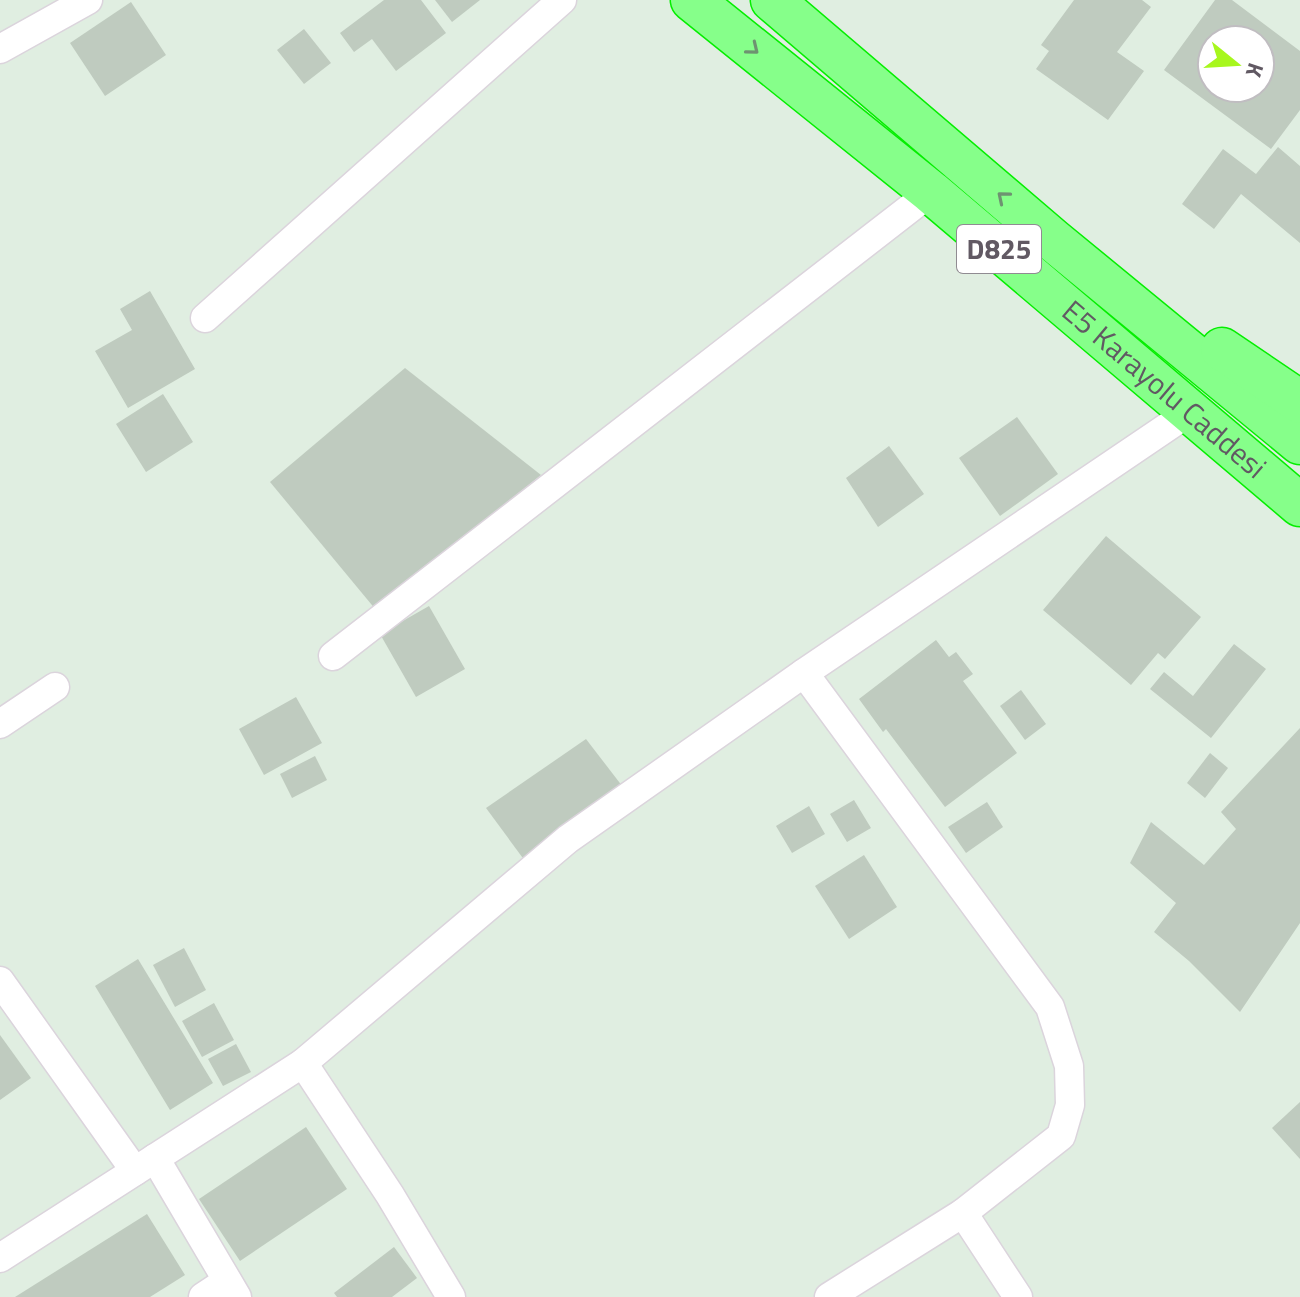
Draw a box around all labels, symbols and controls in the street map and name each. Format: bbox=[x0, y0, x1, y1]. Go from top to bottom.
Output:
north arrow bbox=[1196, 24, 1276, 104]
one-way arrow bbox=[743, 39, 758, 54]
text: K bbox=[1237, 59, 1273, 82]
one-way arrow bbox=[998, 192, 1012, 207]
road number: D825 bbox=[957, 225, 1041, 273]
street label: E5 Karayolu Caddesi bbox=[1052, 289, 1277, 489]

